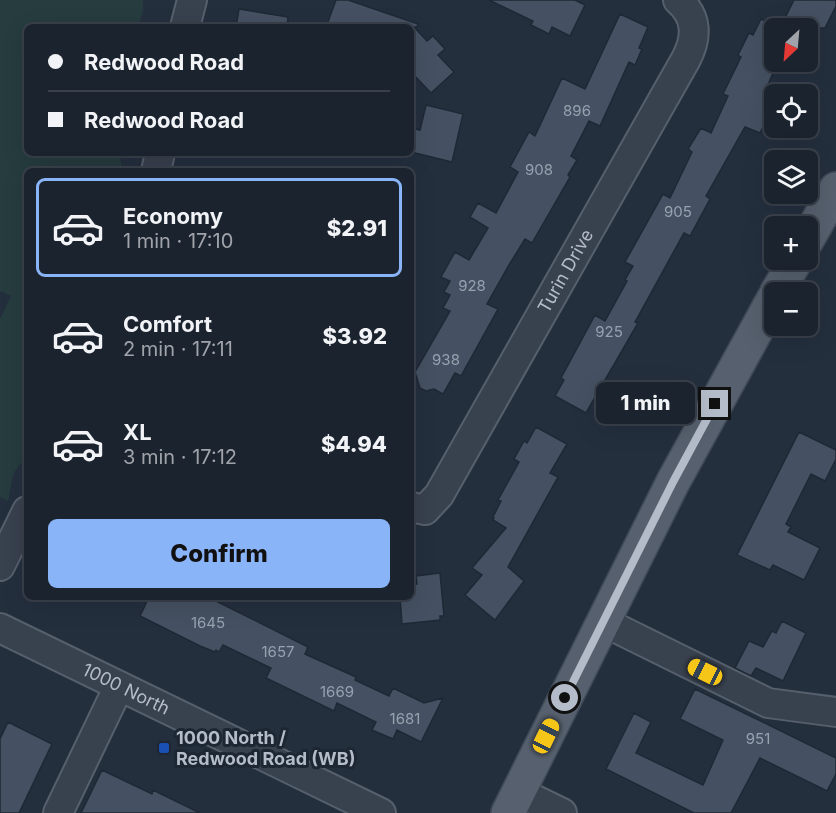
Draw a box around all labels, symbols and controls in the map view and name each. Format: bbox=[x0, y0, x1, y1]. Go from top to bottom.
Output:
north arrow bbox=[764, 18, 818, 72]
map controls bbox=[764, 18, 818, 336]
text: Redwood Road bbox=[84, 49, 244, 75]
button: locate bbox=[764, 84, 818, 138]
house number: 896 bbox=[563, 101, 591, 120]
text: Redwood Road bbox=[84, 107, 244, 133]
button: layers bbox=[764, 150, 818, 204]
house number: 908 bbox=[525, 160, 553, 179]
icon: car bbox=[51, 201, 105, 255]
house number: 905 bbox=[664, 202, 692, 221]
text: Economy bbox=[123, 203, 223, 229]
text: $2.91 bbox=[327, 215, 387, 241]
button: + bbox=[764, 216, 818, 270]
street label: Turin Drive bbox=[533, 225, 597, 317]
text: 1 min · 17:10 bbox=[123, 229, 233, 253]
house number: 928 bbox=[458, 276, 486, 295]
button: − bbox=[764, 282, 818, 336]
icon: car bbox=[51, 309, 105, 363]
text: Comfort bbox=[123, 311, 212, 337]
house number: 925 bbox=[595, 322, 623, 341]
text: $3.92 bbox=[322, 323, 387, 349]
text: 2 min · 17:11 bbox=[123, 337, 233, 361]
house number: 938 bbox=[432, 350, 460, 369]
callout: 1 min bbox=[595, 383, 694, 425]
route end bbox=[701, 390, 728, 417]
text: 1 min bbox=[620, 391, 671, 415]
icon: car bbox=[51, 417, 105, 471]
text: XL bbox=[123, 419, 152, 445]
text: $4.94 bbox=[321, 431, 387, 457]
text: 3 min · 17:12 bbox=[123, 445, 237, 469]
button: Confirm bbox=[48, 519, 390, 588]
house number: 1645 bbox=[191, 613, 225, 632]
house number: 1657 bbox=[261, 642, 295, 661]
car bbox=[685, 656, 725, 688]
street label: 1000 North bbox=[79, 659, 173, 719]
house number: 1669 bbox=[320, 682, 354, 701]
route start bbox=[551, 684, 578, 711]
house number: 1681 bbox=[390, 709, 420, 728]
car bbox=[530, 716, 562, 756]
place label: 1000 North / Redwood Road (WB) bbox=[176, 727, 355, 769]
house number: 951 bbox=[746, 729, 770, 748]
marker: 1000 North / Redwood Road (WB) bbox=[157, 741, 171, 755]

